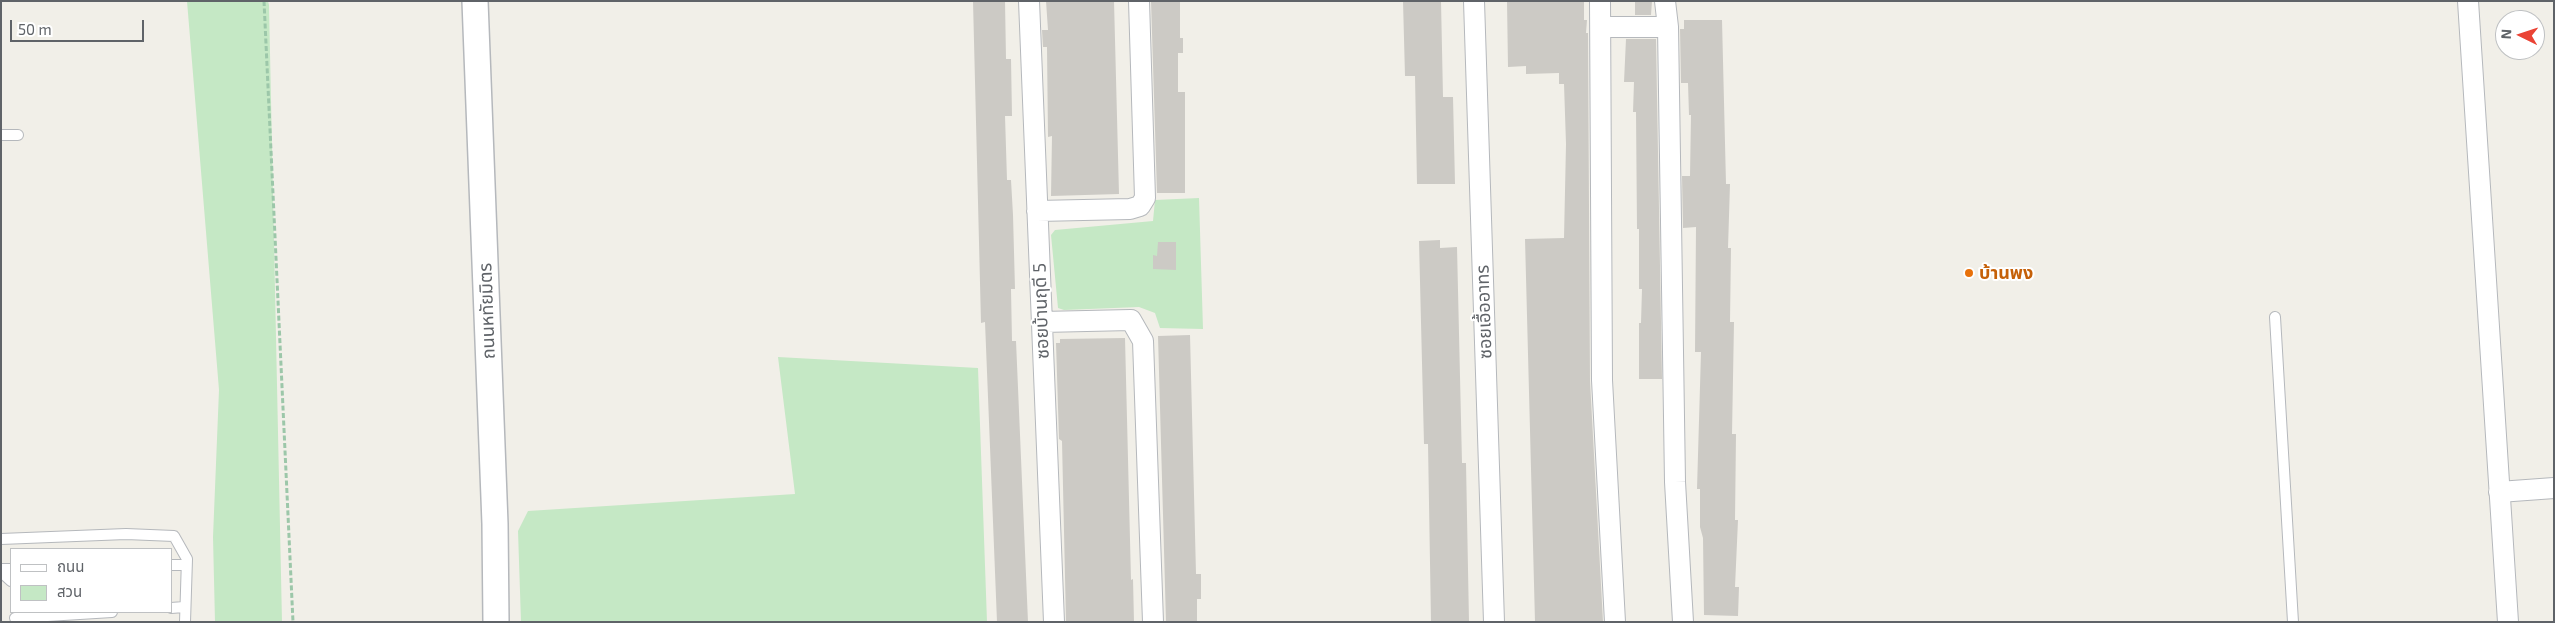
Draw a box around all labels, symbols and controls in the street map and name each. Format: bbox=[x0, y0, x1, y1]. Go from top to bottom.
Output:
scale bar bbox=[12, 10, 146, 42]
north arrow bbox=[2495, 10, 2545, 60]
text: 50 m bbox=[18, 20, 52, 38]
text: N bbox=[2497, 28, 2514, 40]
street label: ถนนหทัยมิตร bbox=[475, 262, 499, 360]
place label: บ้านพง bbox=[1979, 262, 2033, 284]
street label: ซอยบ้านฤดี 5 bbox=[1029, 263, 1053, 359]
street label: ซอยเอื้ออาทร bbox=[1472, 265, 1496, 359]
marker: บ้านพง bbox=[1963, 267, 1975, 279]
legend bbox=[10, 548, 172, 613]
text: ถนน bbox=[57, 557, 84, 575]
text: สวน bbox=[57, 582, 82, 600]

